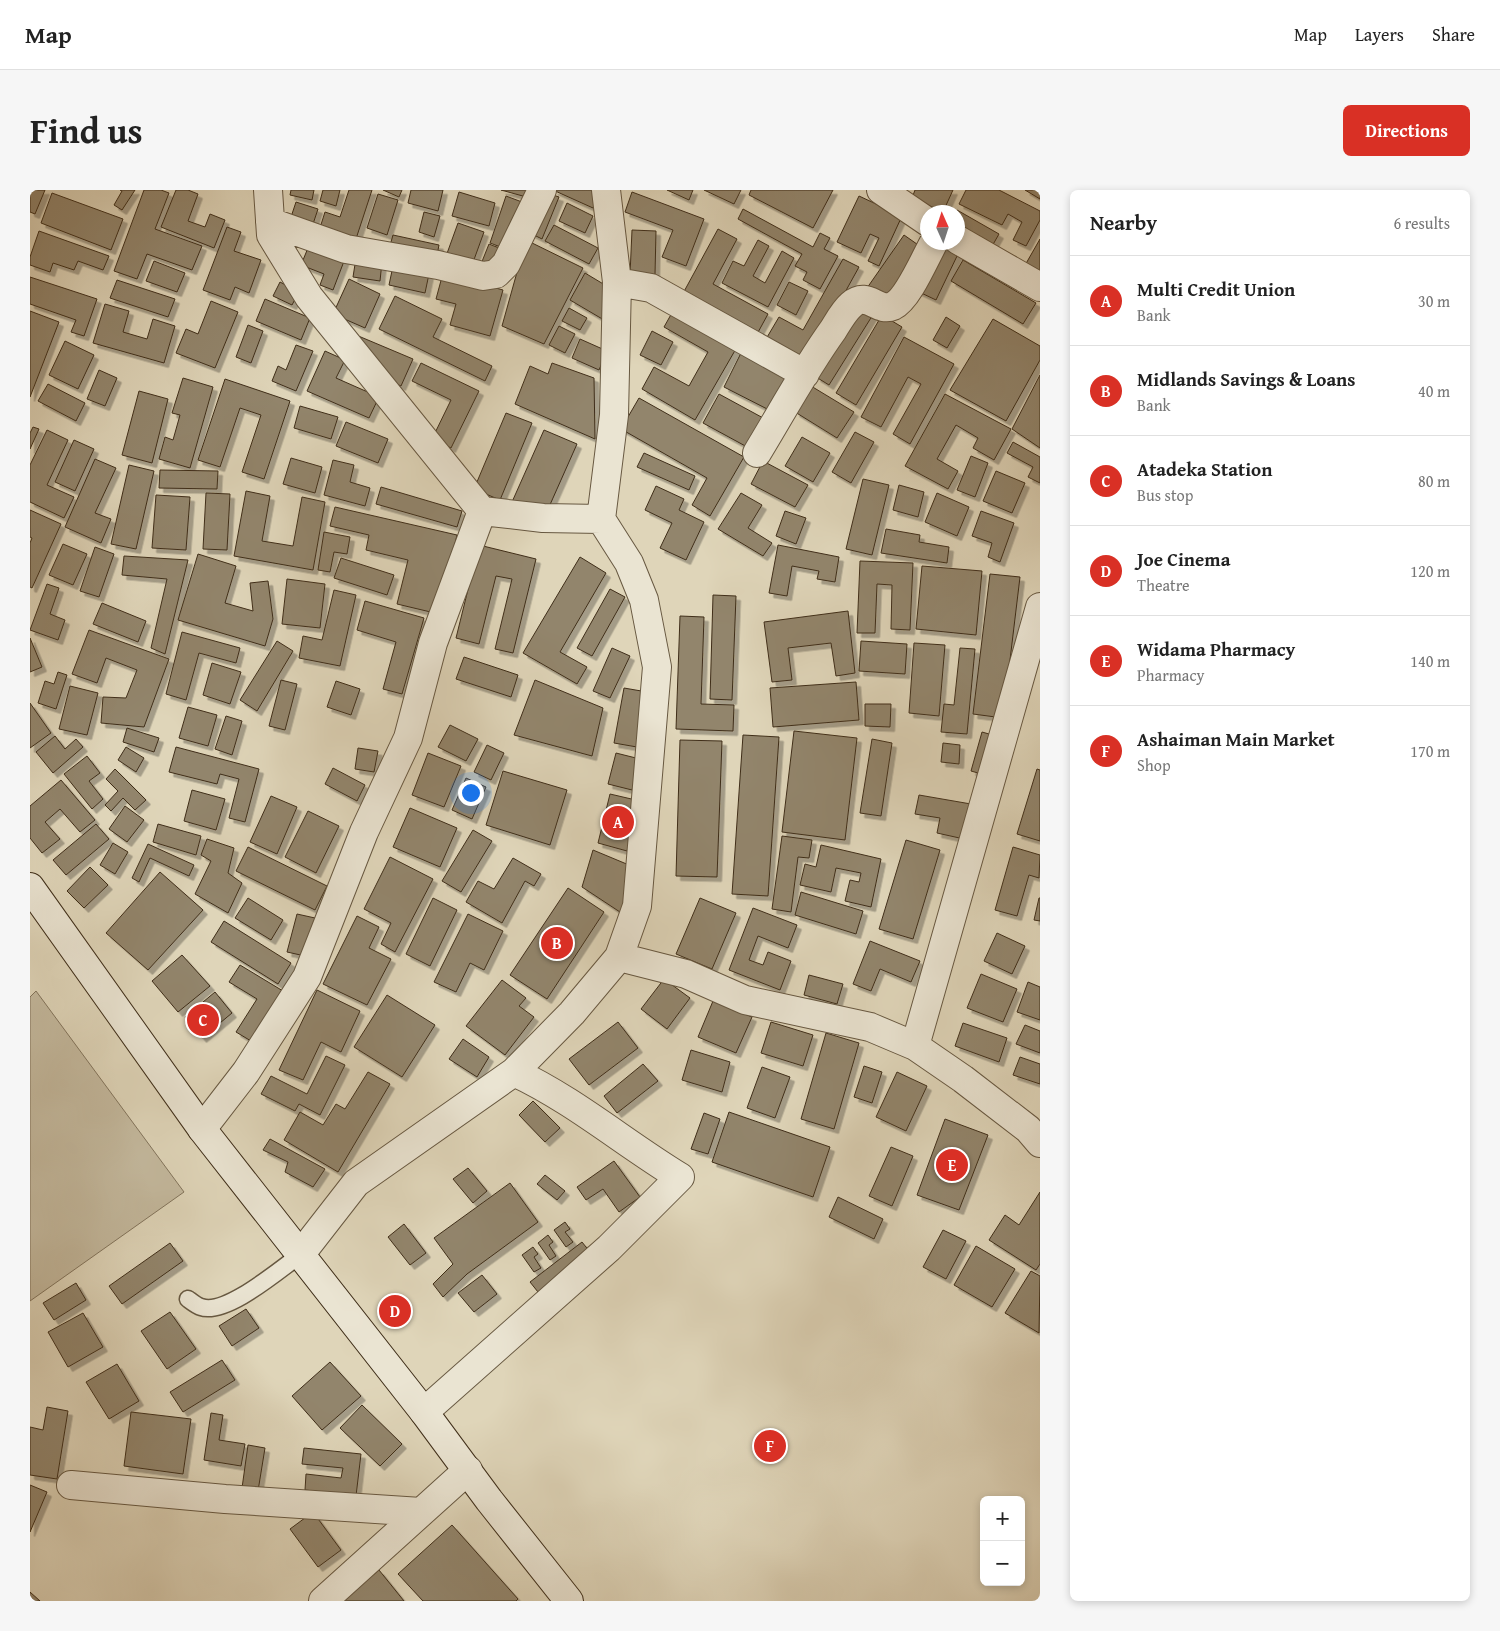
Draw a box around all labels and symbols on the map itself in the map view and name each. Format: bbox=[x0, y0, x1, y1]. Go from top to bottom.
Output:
north arrow bbox=[920, 205, 965, 250]
your location bbox=[458, 780, 484, 806]
pin: A bbox=[602, 803, 634, 841]
pin: B bbox=[541, 924, 573, 962]
pin: C bbox=[187, 1001, 219, 1039]
pin: E bbox=[936, 1146, 968, 1184]
pin: D bbox=[379, 1292, 411, 1330]
pin: F bbox=[754, 1427, 786, 1465]

